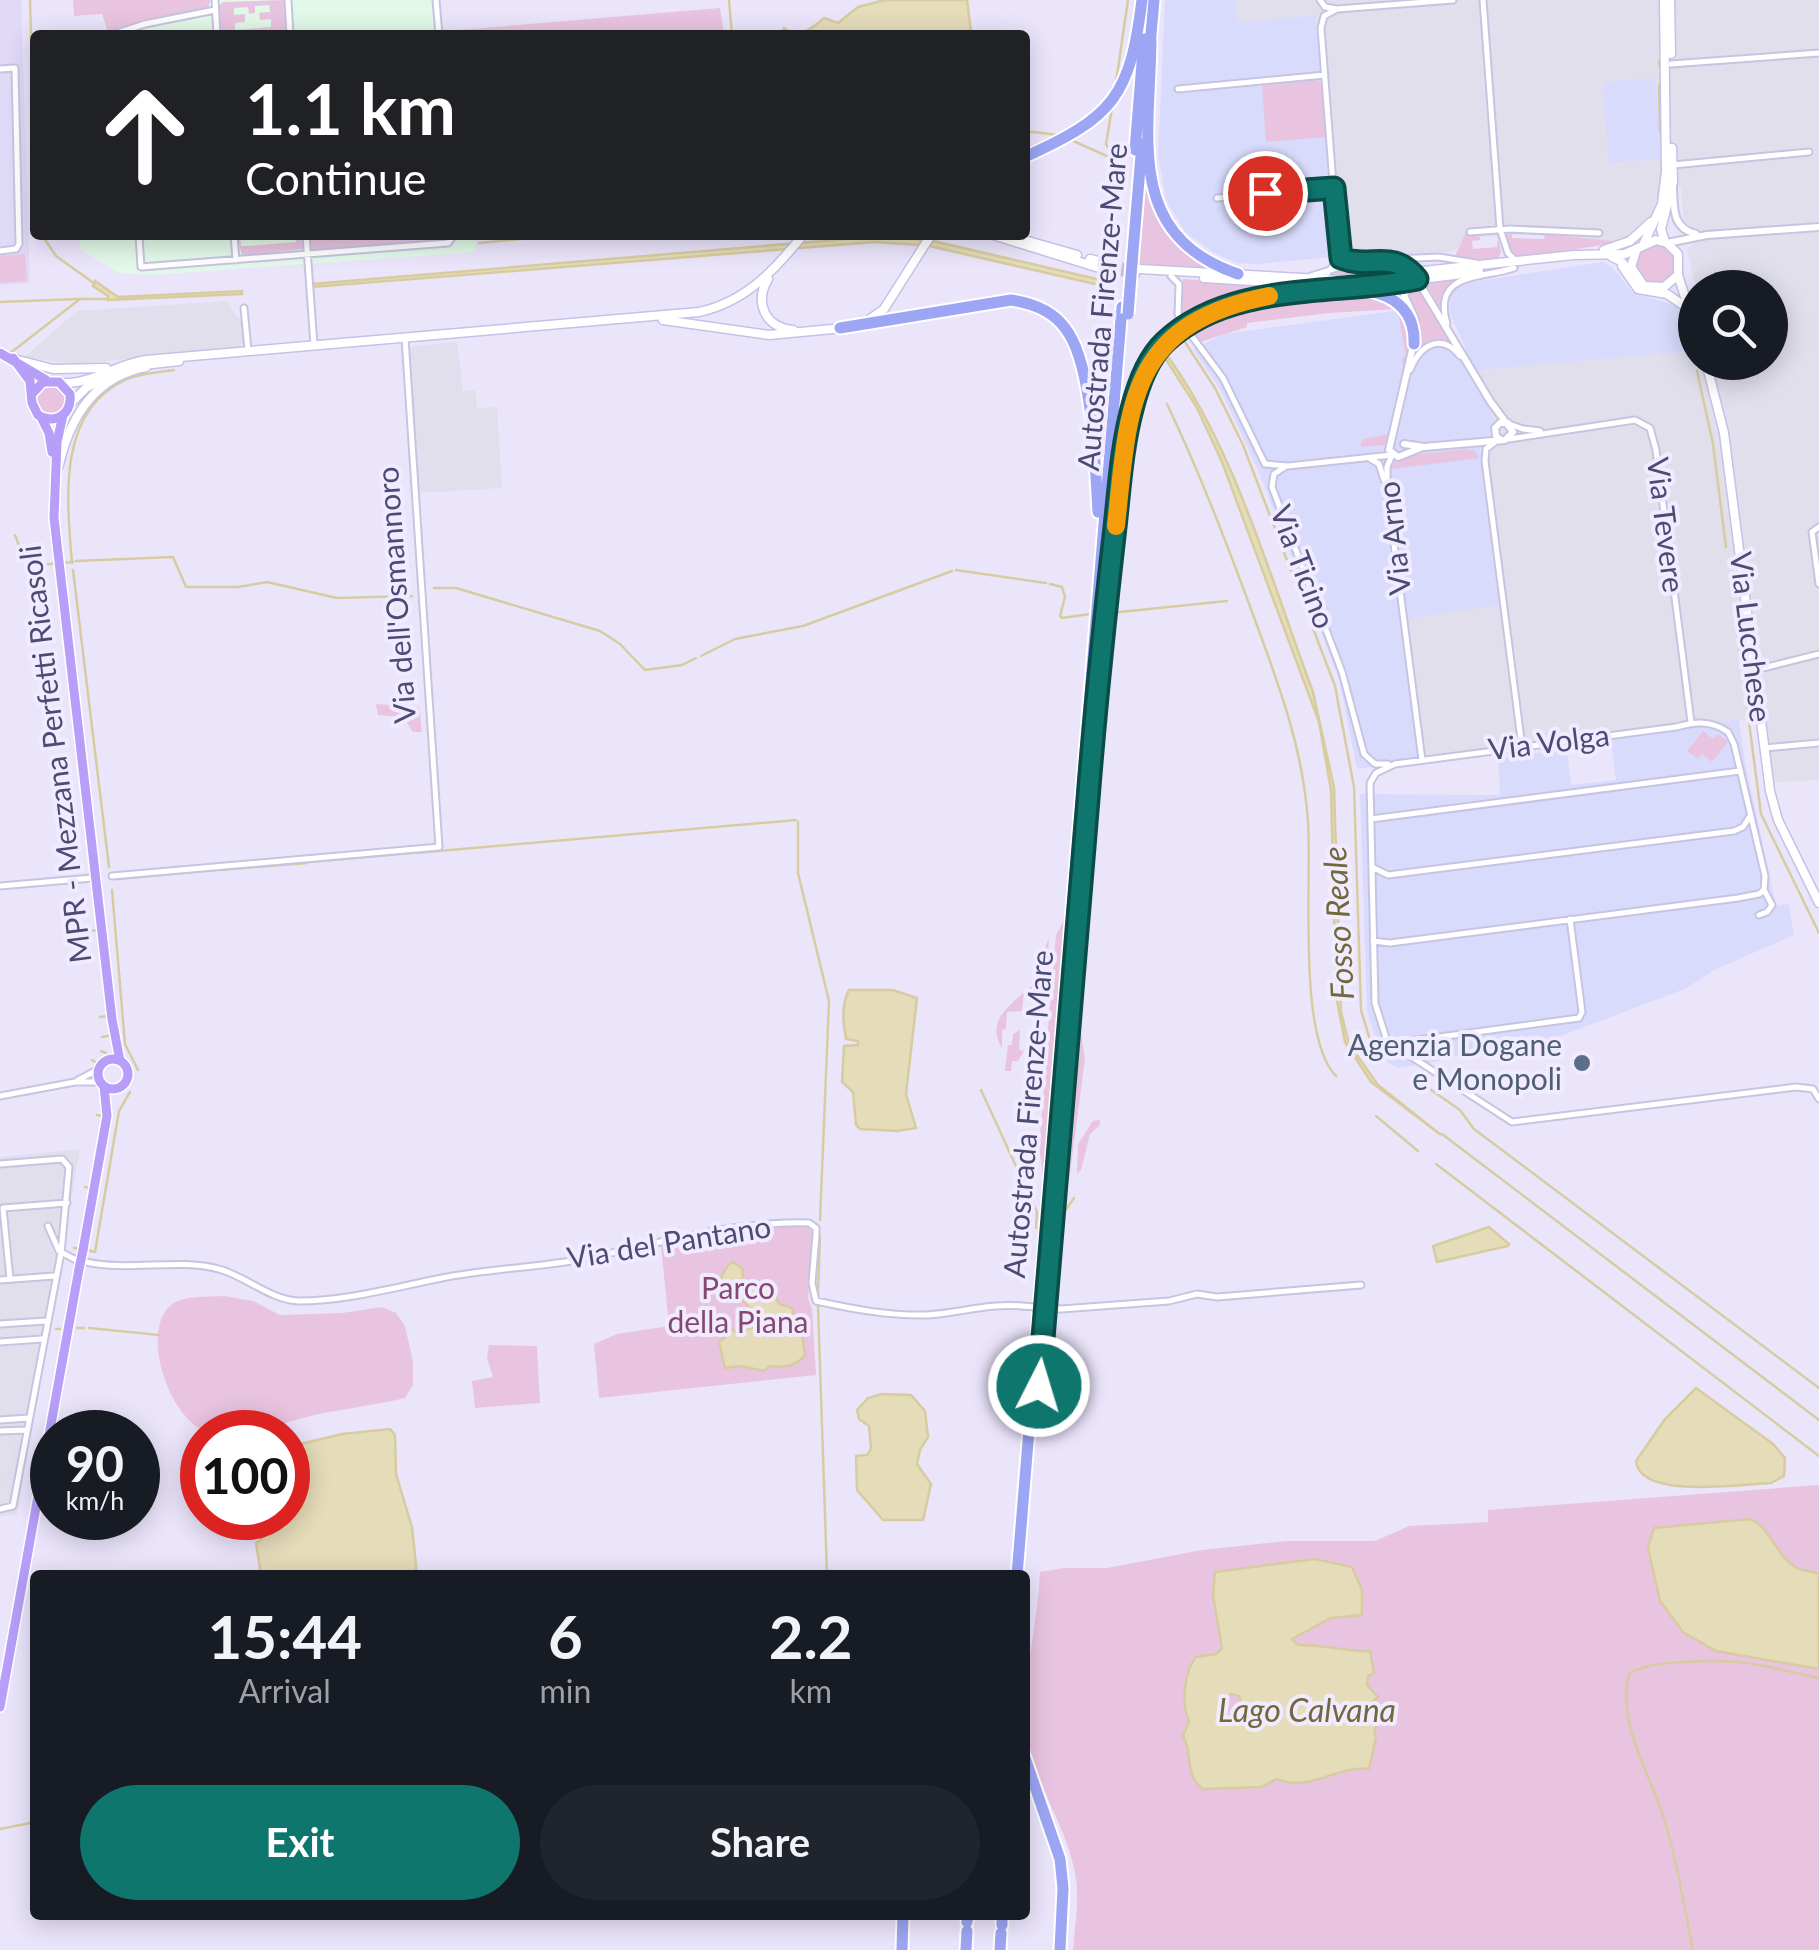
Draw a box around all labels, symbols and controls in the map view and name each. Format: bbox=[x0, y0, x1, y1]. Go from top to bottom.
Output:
text: 1.1 km bbox=[245, 66, 456, 150]
icon: ahead bbox=[80, 70, 210, 200]
street label: Autostrada Firenze-Mare bbox=[1069, 141, 1133, 472]
text: Continue bbox=[245, 151, 427, 205]
pin bbox=[1223, 151, 1308, 236]
icon: arrive bbox=[1238, 166, 1293, 221]
map controls bbox=[1678, 270, 1788, 380]
button: search bbox=[1678, 270, 1788, 380]
street label: Via Tevere bbox=[1641, 455, 1693, 594]
street label: Via dell'Osmannoro bbox=[368, 466, 422, 725]
street label: Via Arno bbox=[1369, 480, 1417, 597]
street label: Via Ticino bbox=[1264, 499, 1344, 633]
street label: MPR - Mezzana Perfetti Ricasoli bbox=[11, 543, 97, 965]
street label: Via Lucchese bbox=[1724, 550, 1780, 724]
street label: Via Volga bbox=[1486, 716, 1611, 766]
water label: Fosso Reale bbox=[1314, 845, 1361, 1001]
street label: Autostrada Firenze-Mare bbox=[995, 948, 1059, 1279]
place label: Agenzia Dogane e Monopoli bbox=[1348, 1026, 1562, 1096]
marker: Agenzia Dogane e Monopoli bbox=[1571, 1052, 1593, 1074]
street label: Via del Pantano bbox=[564, 1207, 773, 1275]
park label: Parco della Piana bbox=[667, 1269, 809, 1339]
position arrow bbox=[987, 1334, 1091, 1438]
speed limit sign: 100 bbox=[180, 1410, 310, 1540]
text: 90 bbox=[66, 1433, 124, 1493]
text: km/h bbox=[66, 1485, 124, 1515]
text: 15:44 bbox=[207, 1600, 362, 1672]
text: 6 bbox=[548, 1600, 583, 1672]
text: 2.2 bbox=[769, 1600, 853, 1672]
text: Arrival bbox=[239, 1671, 331, 1710]
text: min bbox=[539, 1671, 591, 1710]
text: km bbox=[789, 1671, 832, 1710]
water label: Lago Calvana bbox=[1218, 1690, 1396, 1729]
button: Exit bbox=[80, 1785, 520, 1900]
button: Share bbox=[540, 1785, 980, 1900]

